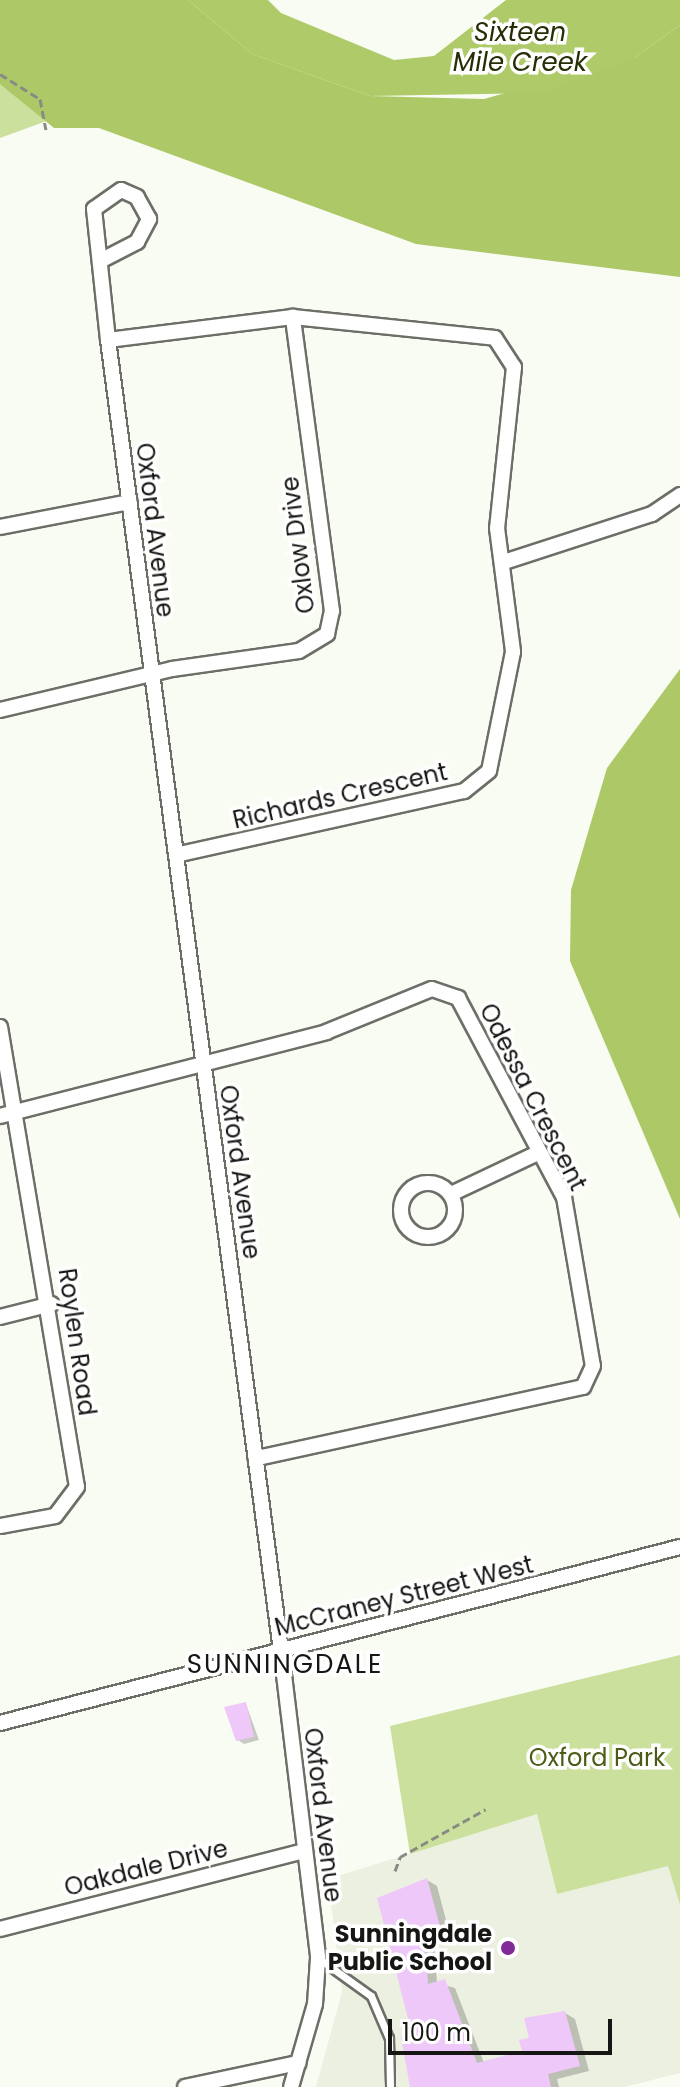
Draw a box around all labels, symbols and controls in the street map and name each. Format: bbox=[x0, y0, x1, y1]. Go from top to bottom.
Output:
water label: Sixteen Mile Creek bbox=[453, 17, 587, 78]
street label: Oxford Avenue bbox=[130, 441, 180, 619]
street label: Oxlow Drive bbox=[275, 475, 321, 615]
street label: Richards Crescent bbox=[230, 757, 450, 835]
street label: Odessa Crescent bbox=[473, 999, 593, 1195]
street label: Oxford Avenue bbox=[214, 1083, 266, 1261]
street label: Roylen Road bbox=[52, 1267, 102, 1417]
street label: McCraney Street West bbox=[272, 1550, 536, 1642]
district label: SUNNINGDALE bbox=[187, 1649, 383, 1681]
street label: Oxford Avenue bbox=[298, 1726, 348, 1904]
park label: Oxford Park bbox=[529, 1744, 665, 1772]
street label: Oakdale Drive bbox=[61, 1834, 231, 1902]
place label: Sunningdale Public School bbox=[328, 1920, 492, 1976]
marker: Sunningdale Public School bbox=[499, 1939, 517, 1957]
scale bar bbox=[392, 2003, 616, 2053]
text: 100 m bbox=[402, 2016, 471, 2049]

